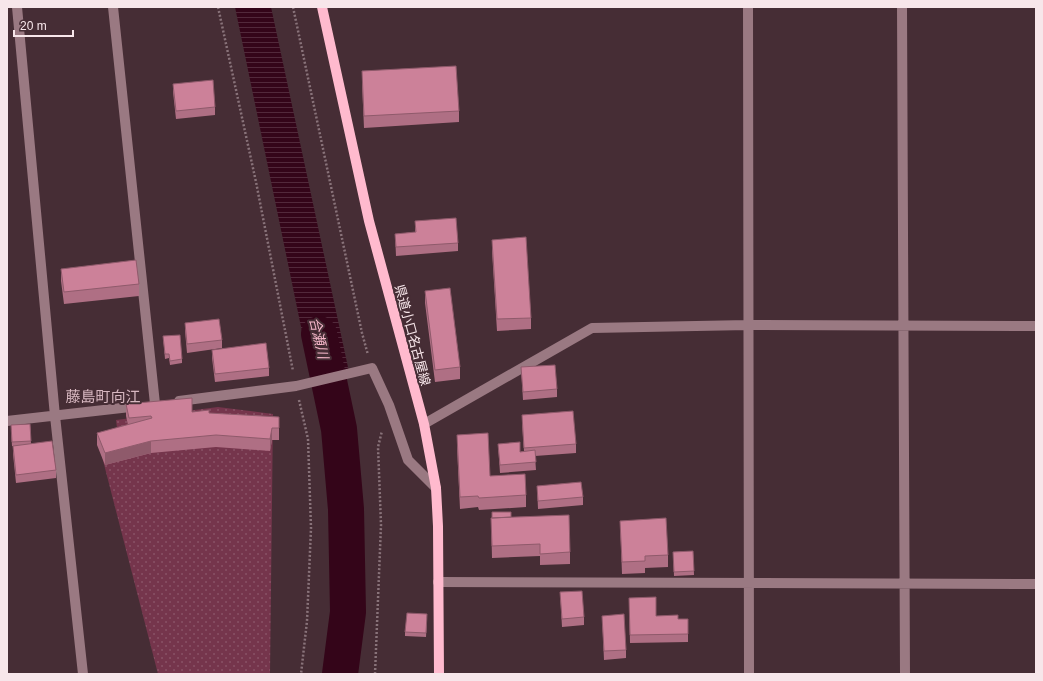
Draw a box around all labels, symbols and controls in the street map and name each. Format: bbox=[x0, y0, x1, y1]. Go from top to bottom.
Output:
scale bar bbox=[14, 12, 73, 38]
text: 20 m bbox=[20, 19, 47, 33]
street label: 県道小口名古屋線 bbox=[392, 283, 433, 387]
water label: 合瀬川 bbox=[306, 316, 332, 362]
district label: 藤島町向江 bbox=[65, 388, 141, 405]

